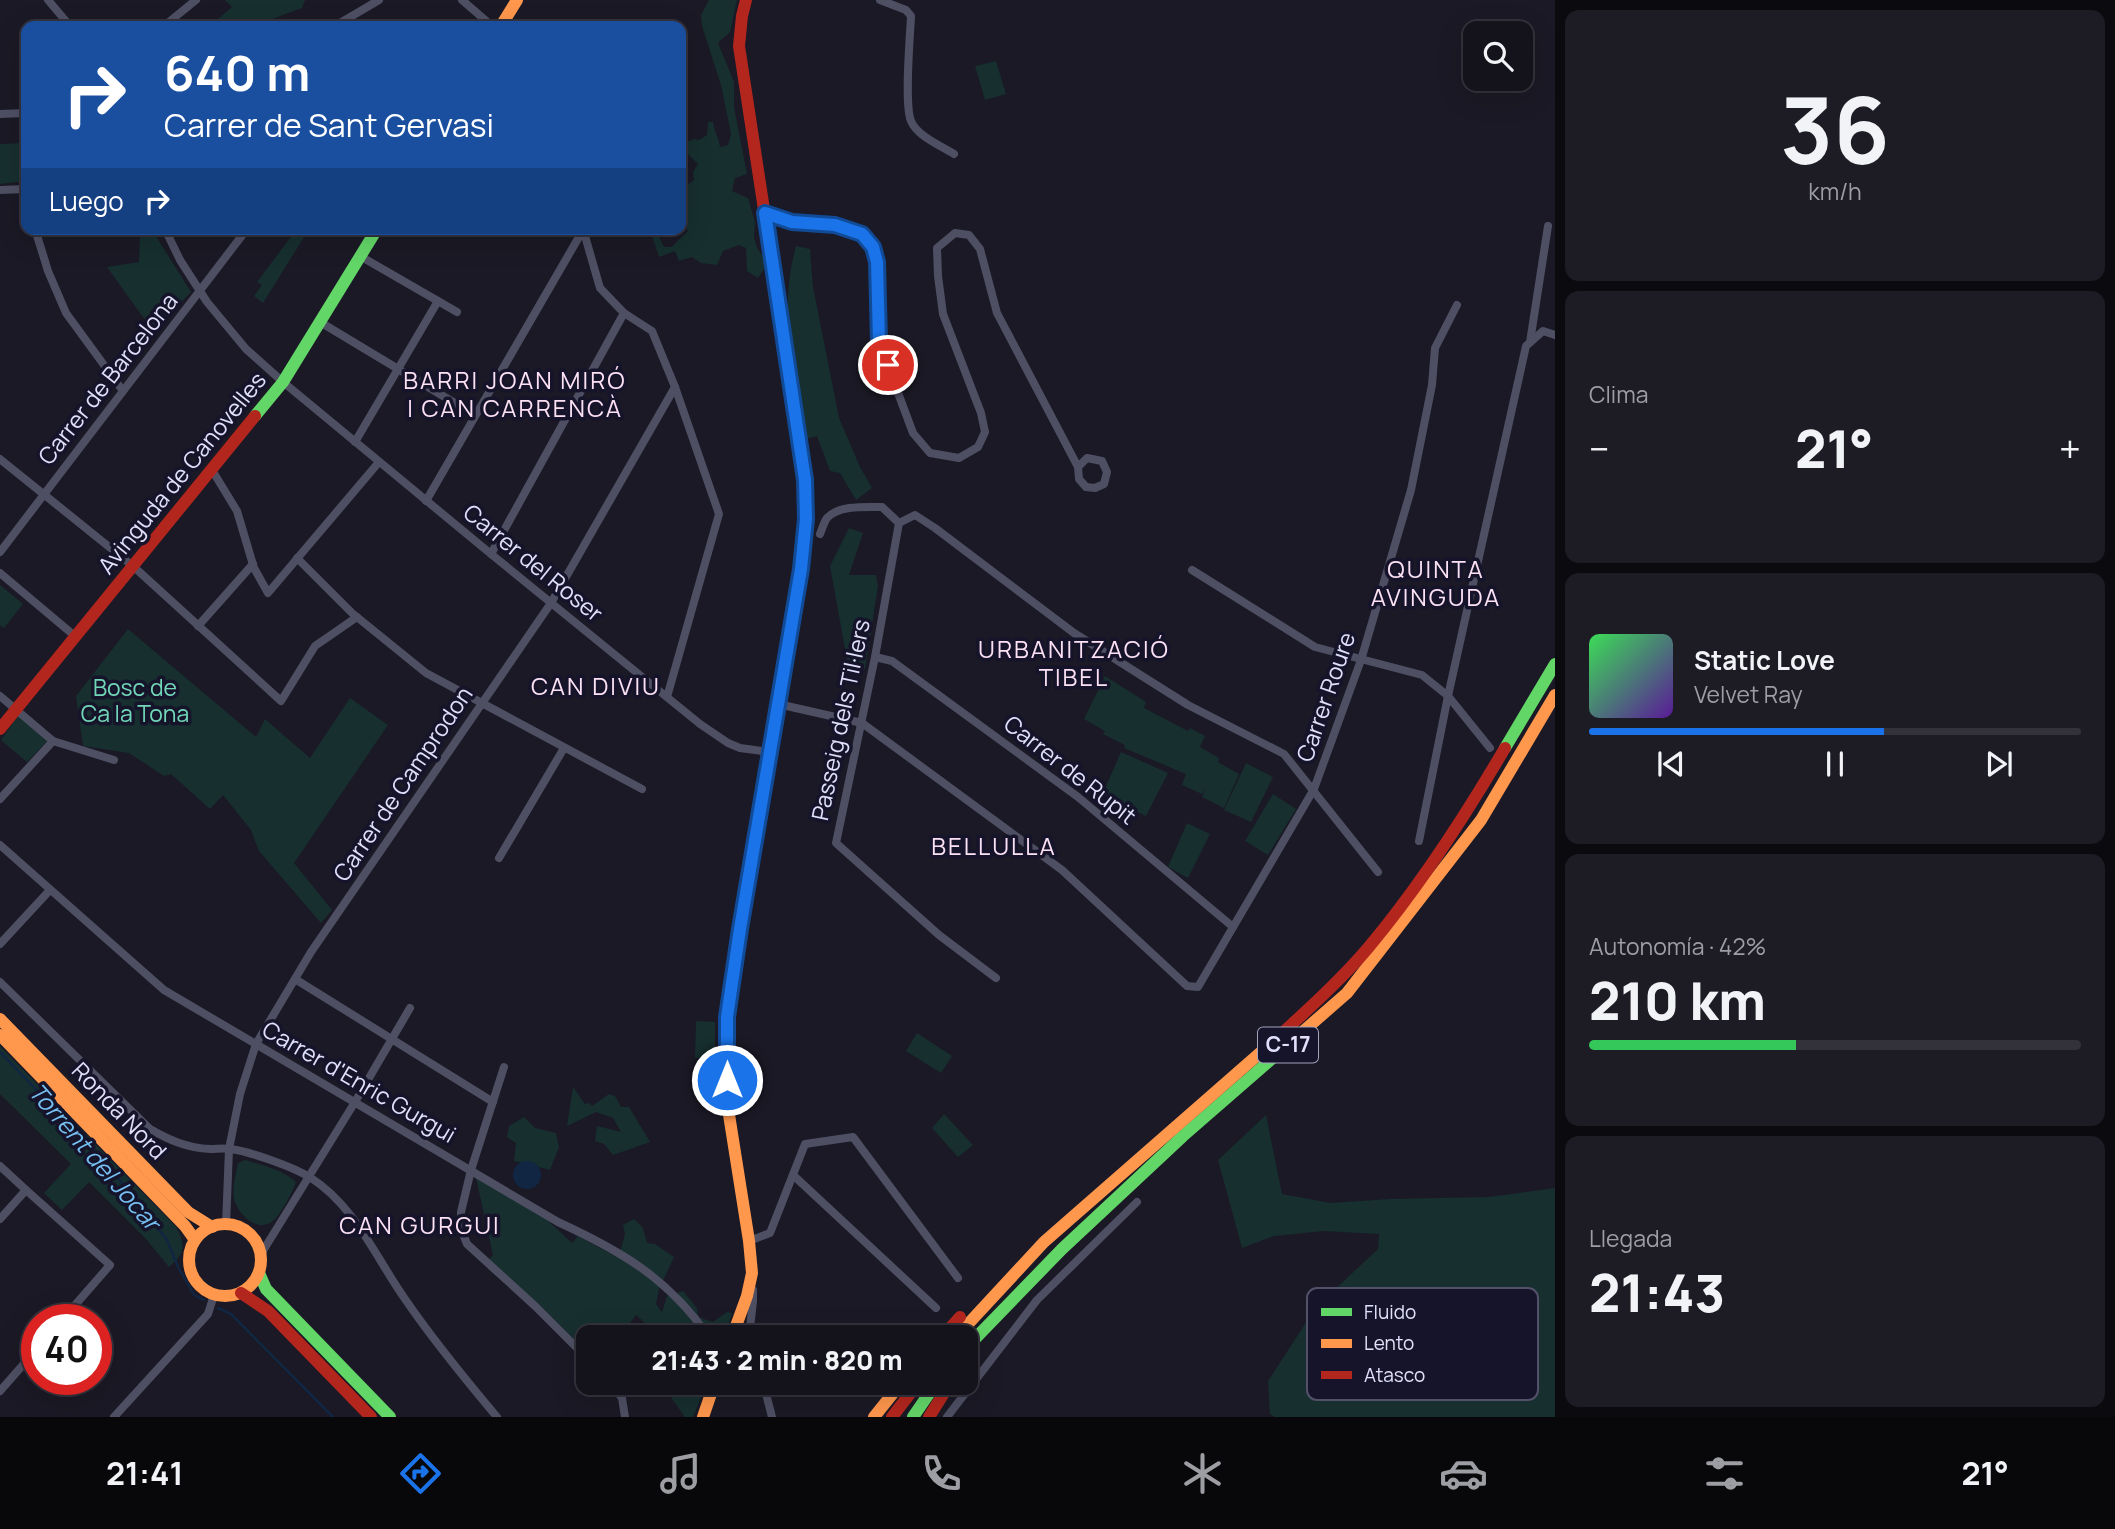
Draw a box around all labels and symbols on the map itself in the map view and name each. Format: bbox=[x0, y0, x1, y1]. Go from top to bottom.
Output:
street label: Carrer de Barcelona bbox=[30, 286, 184, 471]
pin bbox=[858, 335, 918, 395]
district label: BARRI JOAN MIRÓ I CAN CARRENCÀ bbox=[403, 363, 627, 424]
street label: Avinguda de Canovelles bbox=[90, 365, 273, 580]
street label: Carrer del Roser bbox=[457, 496, 610, 628]
district label: QUINTA AVINGUDA bbox=[1371, 552, 1501, 613]
street label: Passeig dels Til·lers bbox=[803, 616, 877, 823]
street label: Carrer Roure bbox=[1288, 628, 1362, 766]
district label: URBANITZACIÓ TIBEL bbox=[978, 632, 1170, 693]
district label: CAN DIVIU bbox=[531, 669, 661, 702]
park label: Bosc de Ca la Tona bbox=[81, 671, 189, 729]
street label: Carrer de Camprodon bbox=[325, 680, 479, 887]
street label: Carrer de Rupit bbox=[998, 707, 1143, 831]
district label: BELLULLA bbox=[931, 829, 1057, 862]
street label: Carrer d'Enric Gurgui bbox=[257, 1013, 462, 1150]
road number: C-17 bbox=[1258, 1028, 1318, 1062]
position arrow bbox=[690, 1043, 764, 1117]
street label: Ronda Nord bbox=[65, 1055, 174, 1166]
water label: Torrent del Jocar bbox=[22, 1075, 171, 1239]
district label: CAN GURGUI bbox=[339, 1208, 501, 1241]
legend bbox=[1307, 1288, 1538, 1400]
text: Fluido bbox=[1364, 1299, 1416, 1325]
speed limit sign: 40 bbox=[21, 1304, 112, 1395]
text: Lento bbox=[1364, 1330, 1414, 1356]
text: Atasco bbox=[1364, 1362, 1425, 1388]

